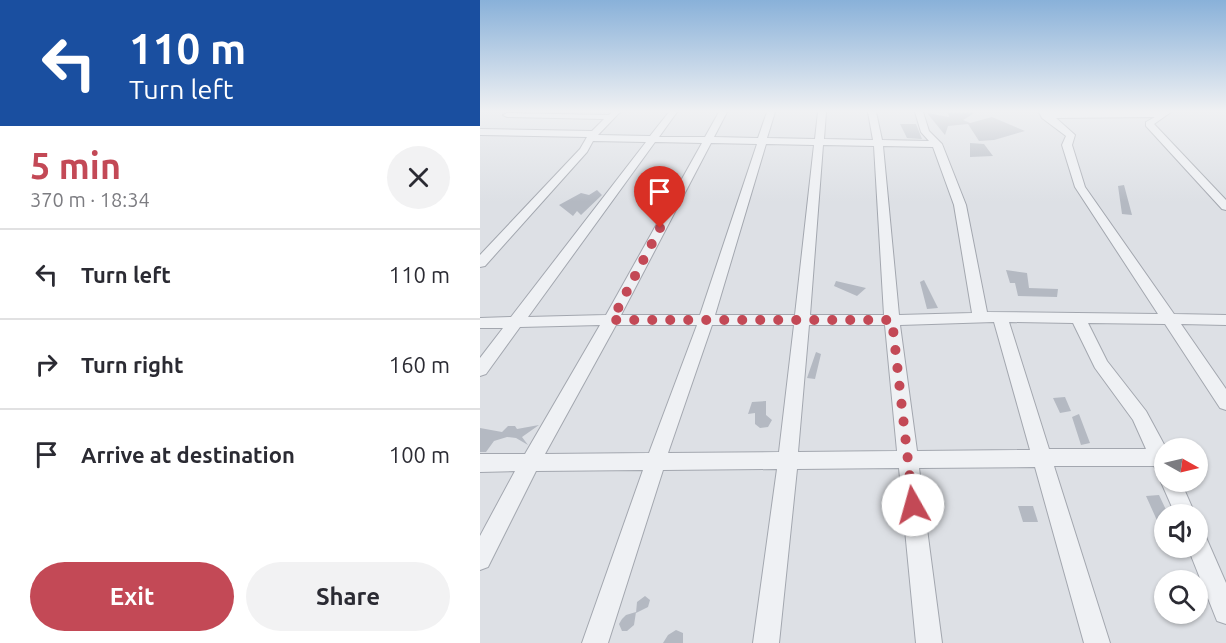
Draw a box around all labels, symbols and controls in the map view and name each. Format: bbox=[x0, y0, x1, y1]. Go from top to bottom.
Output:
icon: left bbox=[30, 24, 108, 102]
text: 110 m bbox=[129, 25, 246, 72]
text: Turn left bbox=[129, 74, 233, 104]
text: 5 min bbox=[30, 145, 121, 186]
button: close bbox=[387, 146, 450, 209]
pin bbox=[634, 166, 685, 228]
icon: arrive bbox=[643, 175, 676, 208]
text: 370 m · 18:34 bbox=[30, 188, 150, 211]
icon: left bbox=[30, 258, 63, 291]
text: Turn left bbox=[81, 262, 171, 287]
text: 110 m bbox=[389, 262, 450, 287]
icon: right bbox=[30, 348, 63, 381]
text: Turn right bbox=[81, 352, 183, 377]
text: 160 m bbox=[389, 352, 450, 377]
icon: arrive bbox=[30, 438, 63, 471]
north arrow bbox=[1154, 438, 1208, 492]
map controls bbox=[1154, 438, 1208, 624]
text: Arrive at destination bbox=[81, 442, 295, 467]
text: 100 m bbox=[389, 442, 450, 467]
position arrow bbox=[881, 473, 945, 537]
button: sound bbox=[1154, 504, 1208, 558]
button: Exit bbox=[30, 562, 234, 631]
button: Share bbox=[246, 562, 450, 631]
button: search bbox=[1154, 570, 1208, 624]

